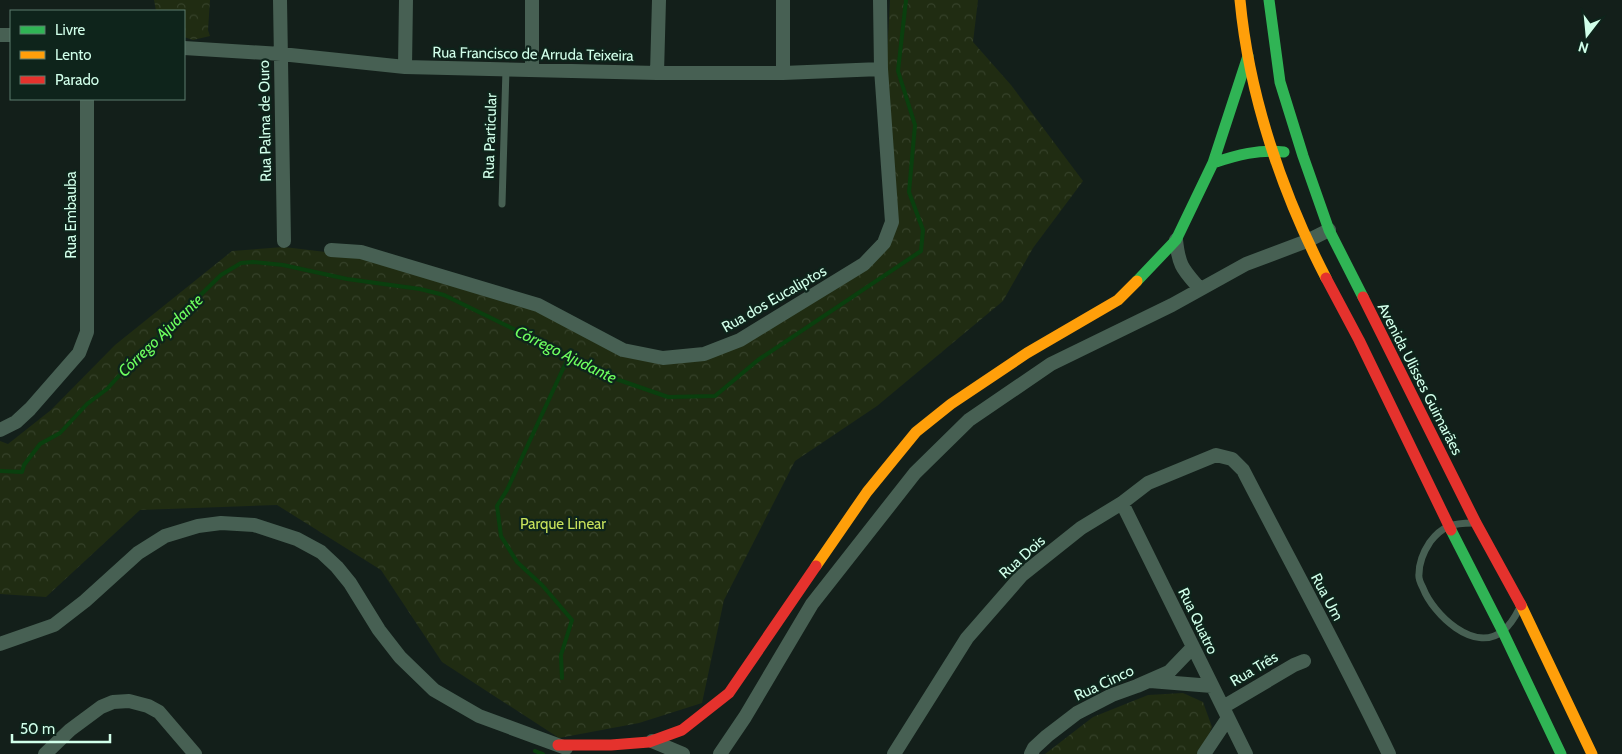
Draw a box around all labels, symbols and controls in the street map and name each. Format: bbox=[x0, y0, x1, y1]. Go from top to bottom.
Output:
legend bbox=[10, 10, 185, 100]
north arrow bbox=[1562, 10, 1612, 60]
text: Livre bbox=[55, 21, 86, 39]
text: N bbox=[1576, 37, 1591, 58]
street label: Rua Francisco de Arruda Teixeira bbox=[432, 43, 635, 65]
text: Lento bbox=[55, 46, 92, 64]
street label: Rua Palma de Ouro bbox=[255, 60, 275, 182]
text: Parado bbox=[55, 71, 99, 89]
street label: Rua Particular bbox=[480, 92, 501, 179]
street label: Rua Embauba bbox=[62, 170, 80, 259]
street label: Rua dos Eucaliptos bbox=[718, 262, 830, 336]
water label: Córrego Ajudante bbox=[114, 290, 207, 381]
street label: Avenida Ulisses Guimarães bbox=[1374, 300, 1466, 458]
water label: Córrego Ajudante bbox=[512, 322, 620, 387]
park label: Parque Linear bbox=[520, 515, 606, 533]
street label: Rua Dois bbox=[995, 532, 1049, 582]
street label: Rua Um bbox=[1307, 570, 1347, 624]
street label: Rua Quatro bbox=[1174, 585, 1222, 657]
street label: Rua Três bbox=[1227, 648, 1281, 690]
street label: Rua Cinco bbox=[1071, 661, 1137, 705]
scale bar bbox=[12, 712, 110, 744]
text: 50 m bbox=[20, 720, 55, 738]

